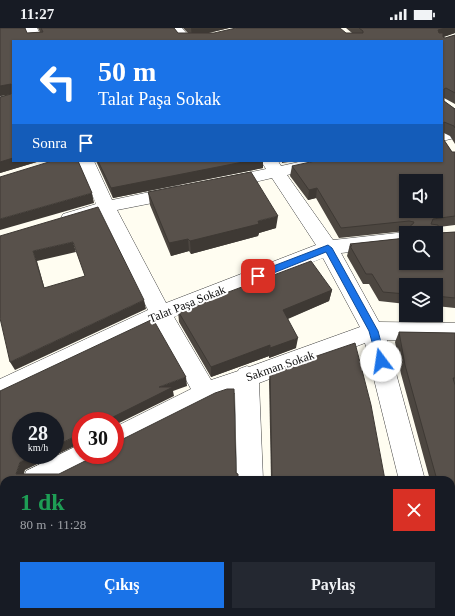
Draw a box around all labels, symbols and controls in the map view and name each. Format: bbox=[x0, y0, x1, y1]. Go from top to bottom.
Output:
text: 11:27 bbox=[20, 6, 54, 22]
icon: left bbox=[32, 56, 84, 108]
text: 50 m bbox=[98, 56, 156, 87]
text: Talat Paşa Sokak bbox=[98, 89, 221, 109]
icon: arrive bbox=[75, 132, 97, 154]
text: Sonra bbox=[32, 135, 67, 151]
map controls bbox=[399, 174, 443, 322]
button: sound bbox=[399, 174, 443, 218]
button: search bbox=[399, 226, 443, 270]
pin bbox=[241, 259, 275, 293]
icon: arrive bbox=[247, 265, 269, 287]
button: layers bbox=[399, 278, 443, 322]
street label: Talat Paşa Sokak bbox=[146, 282, 228, 326]
position arrow bbox=[360, 340, 402, 382]
street label: Sakman Sokak bbox=[244, 348, 316, 384]
speed limit sign: 30 bbox=[72, 412, 124, 464]
text: 28 bbox=[28, 422, 48, 444]
text: km/h bbox=[28, 442, 48, 453]
text: 1 dk bbox=[20, 489, 65, 515]
button: close bbox=[393, 489, 435, 531]
text: 80 m · 11:28 bbox=[20, 517, 86, 532]
button: Çıkış bbox=[20, 562, 224, 608]
button: Paylaş bbox=[232, 562, 435, 608]

